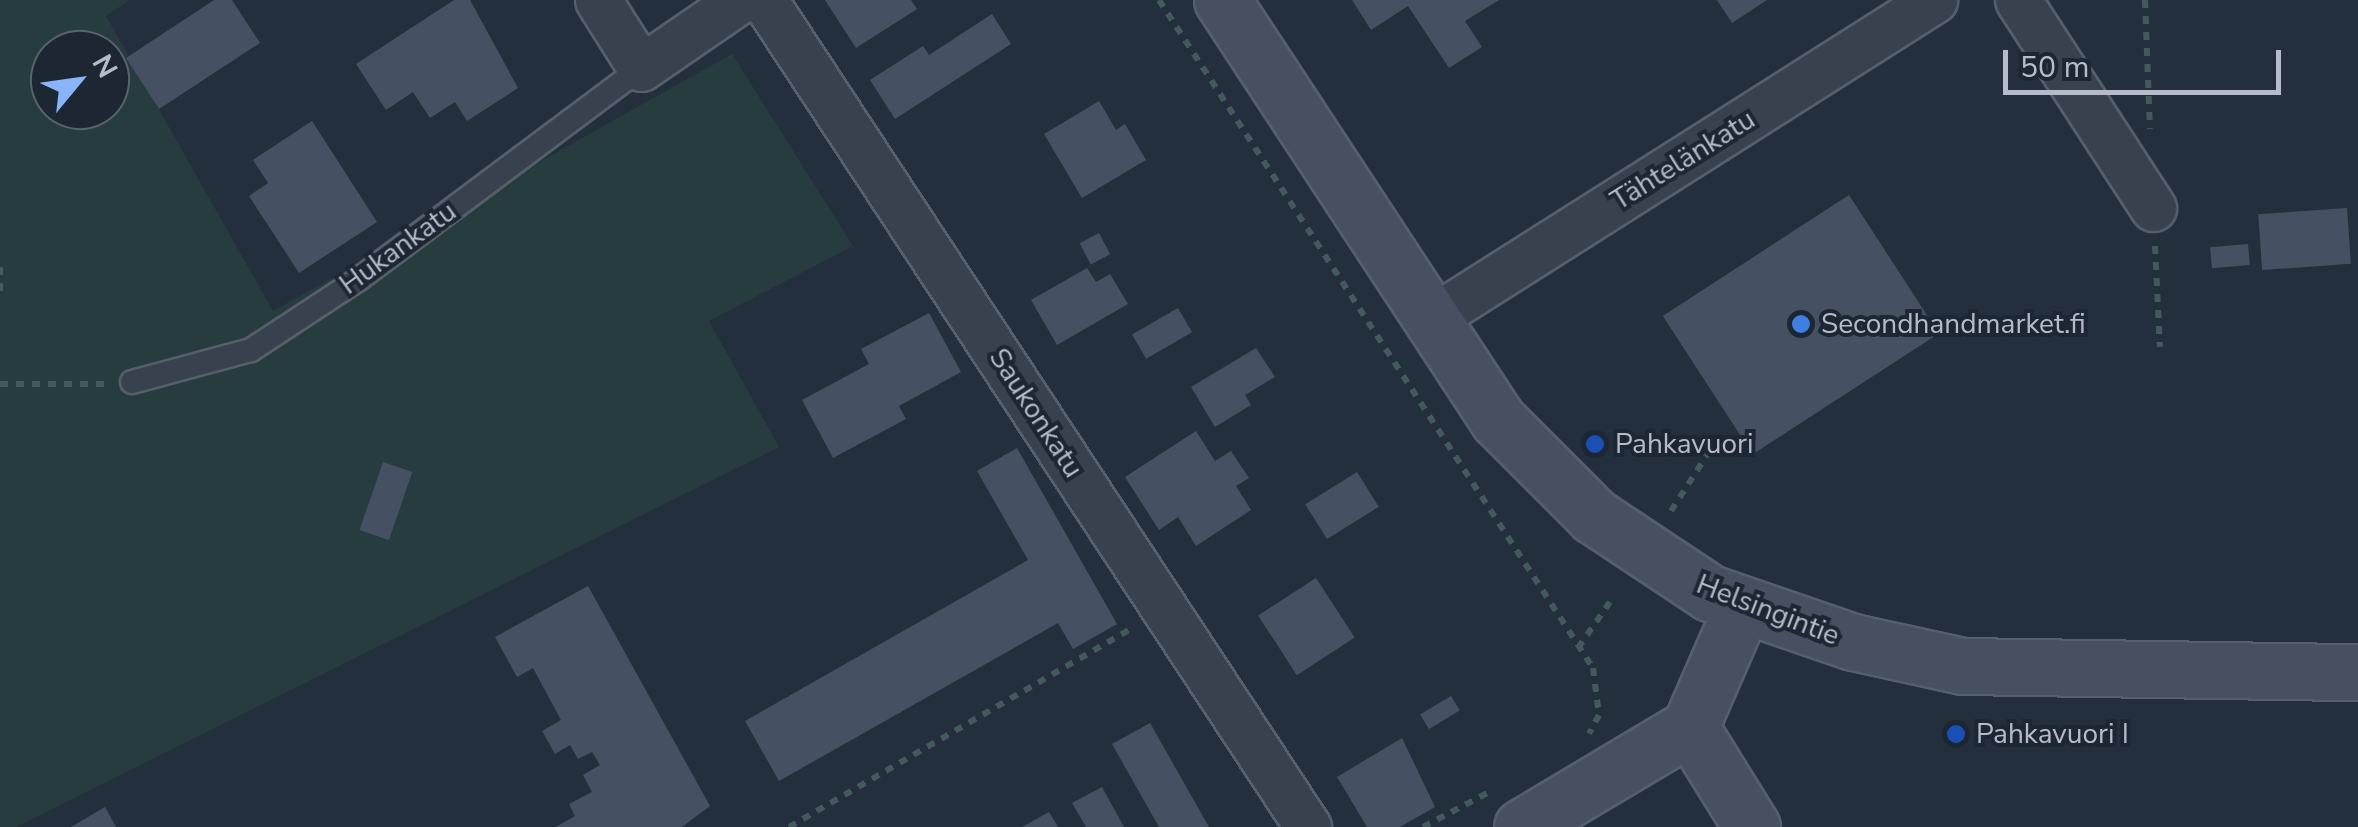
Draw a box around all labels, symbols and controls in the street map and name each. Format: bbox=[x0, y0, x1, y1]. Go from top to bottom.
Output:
north arrow bbox=[30, 30, 130, 130]
scale bar bbox=[2008, 30, 2286, 92]
text: 50 m bbox=[2020, 47, 2089, 88]
text: N bbox=[83, 48, 126, 85]
street label: Tähtelänkatu bbox=[1605, 102, 1761, 218]
street label: Hukankatu bbox=[333, 194, 463, 302]
place label: Secondhandmarket.fi bbox=[1821, 307, 2086, 341]
marker: Secondhandmarket.fi bbox=[1790, 313, 1812, 335]
street label: Saukonkatu bbox=[982, 342, 1090, 484]
place label: Pahkavuori bbox=[1615, 427, 1754, 461]
marker: Pahkavuori bbox=[1584, 433, 1606, 455]
street label: Helsingintie bbox=[1692, 567, 1844, 653]
place label: Pahkavuori I bbox=[1976, 717, 2129, 751]
marker: Pahkavuori I bbox=[1945, 723, 1967, 745]

